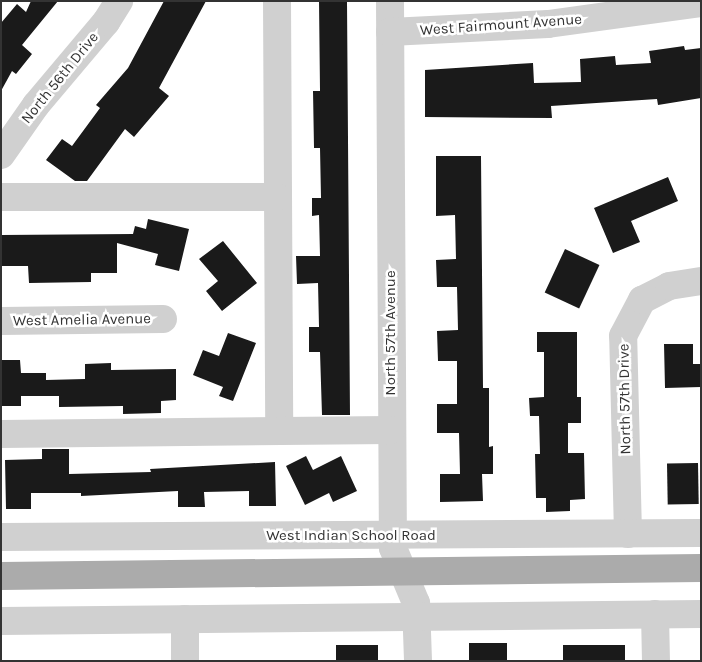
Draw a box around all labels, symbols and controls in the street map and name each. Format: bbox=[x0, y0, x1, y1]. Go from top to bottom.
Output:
street label: West Fairmount Avenue bbox=[419, 10, 583, 40]
street label: North 56th Drive bbox=[18, 29, 102, 127]
street label: North 57th Avenue bbox=[382, 270, 400, 396]
street label: West Amelia Avenue bbox=[13, 310, 151, 330]
street label: North 57th Drive bbox=[615, 343, 635, 455]
street label: West Indian School Road bbox=[266, 527, 436, 545]

